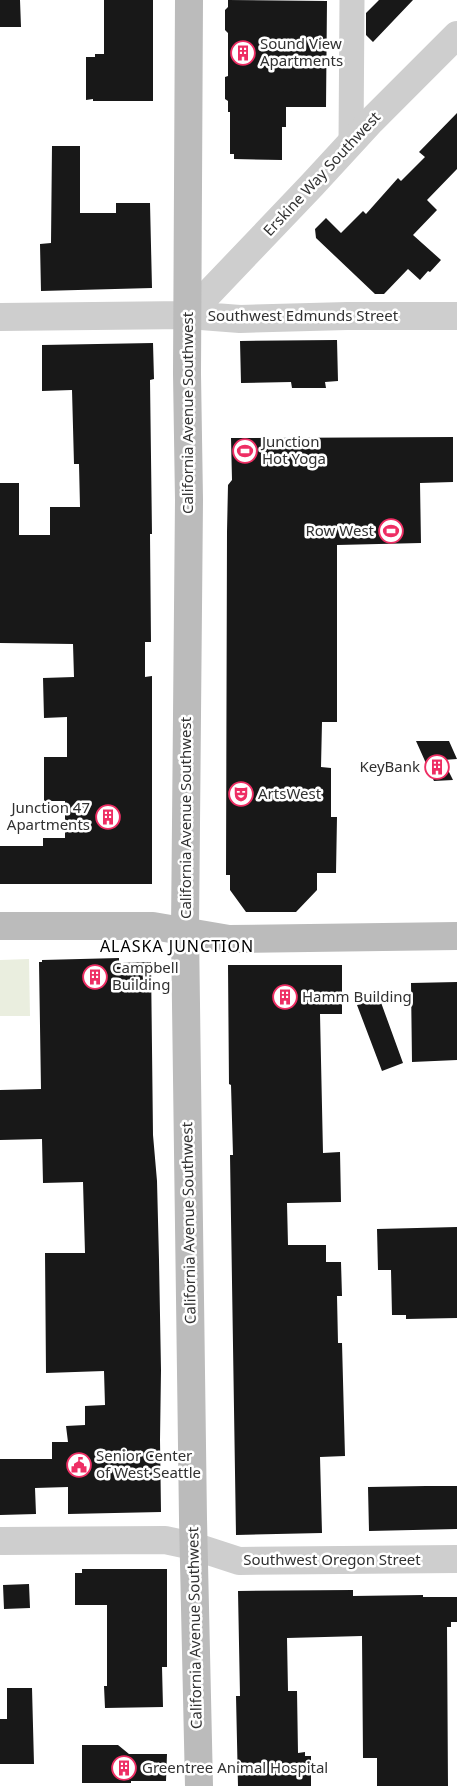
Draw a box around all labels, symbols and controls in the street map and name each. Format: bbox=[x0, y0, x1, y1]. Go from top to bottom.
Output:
place label: Sound View Apartments bbox=[260, 33, 343, 70]
building icon: Sound View Apartments bbox=[230, 40, 256, 66]
street label: Erskine Way Southwest bbox=[258, 106, 385, 240]
street label: Southwest Edmunds Street bbox=[208, 305, 399, 325]
street label: California Avenue Southwest bbox=[177, 311, 197, 514]
place label: Junction Hot Yoga bbox=[260, 431, 326, 468]
sports icon: Junction Hot Yoga bbox=[232, 438, 258, 464]
sports icon: Row West bbox=[378, 518, 404, 544]
place label: Row West bbox=[305, 520, 375, 540]
street label: California Avenue Southwest bbox=[175, 716, 195, 919]
building icon: KeyBank bbox=[424, 754, 450, 780]
place label: KeyBank bbox=[359, 756, 420, 776]
theatre icon: ArtsWest bbox=[228, 781, 254, 807]
place label: ArtsWest bbox=[258, 783, 322, 803]
place label: Junction 47 Apartments bbox=[7, 797, 90, 834]
building icon: Junction 47 Apartments bbox=[95, 804, 121, 830]
district label: ALASKA JUNCTION bbox=[100, 935, 254, 957]
place label: Campbell Building bbox=[112, 957, 179, 994]
building icon: Campbell Building bbox=[82, 964, 108, 990]
building icon: Hamm Building bbox=[272, 984, 298, 1010]
place label: Hamm Building bbox=[302, 986, 412, 1006]
street label: California Avenue Southwest bbox=[176, 1121, 200, 1324]
place label: Senior Center of West Seattle bbox=[96, 1445, 201, 1482]
public building icon: Senior Center of West Seattle bbox=[66, 1452, 92, 1478]
street label: California Avenue Southwest bbox=[182, 1526, 206, 1729]
street label: Southwest Oregon Street bbox=[243, 1549, 421, 1569]
building icon: Greentree Animal Hospital bbox=[111, 1755, 137, 1781]
place label: Greentree Animal Hospital bbox=[142, 1757, 328, 1777]

